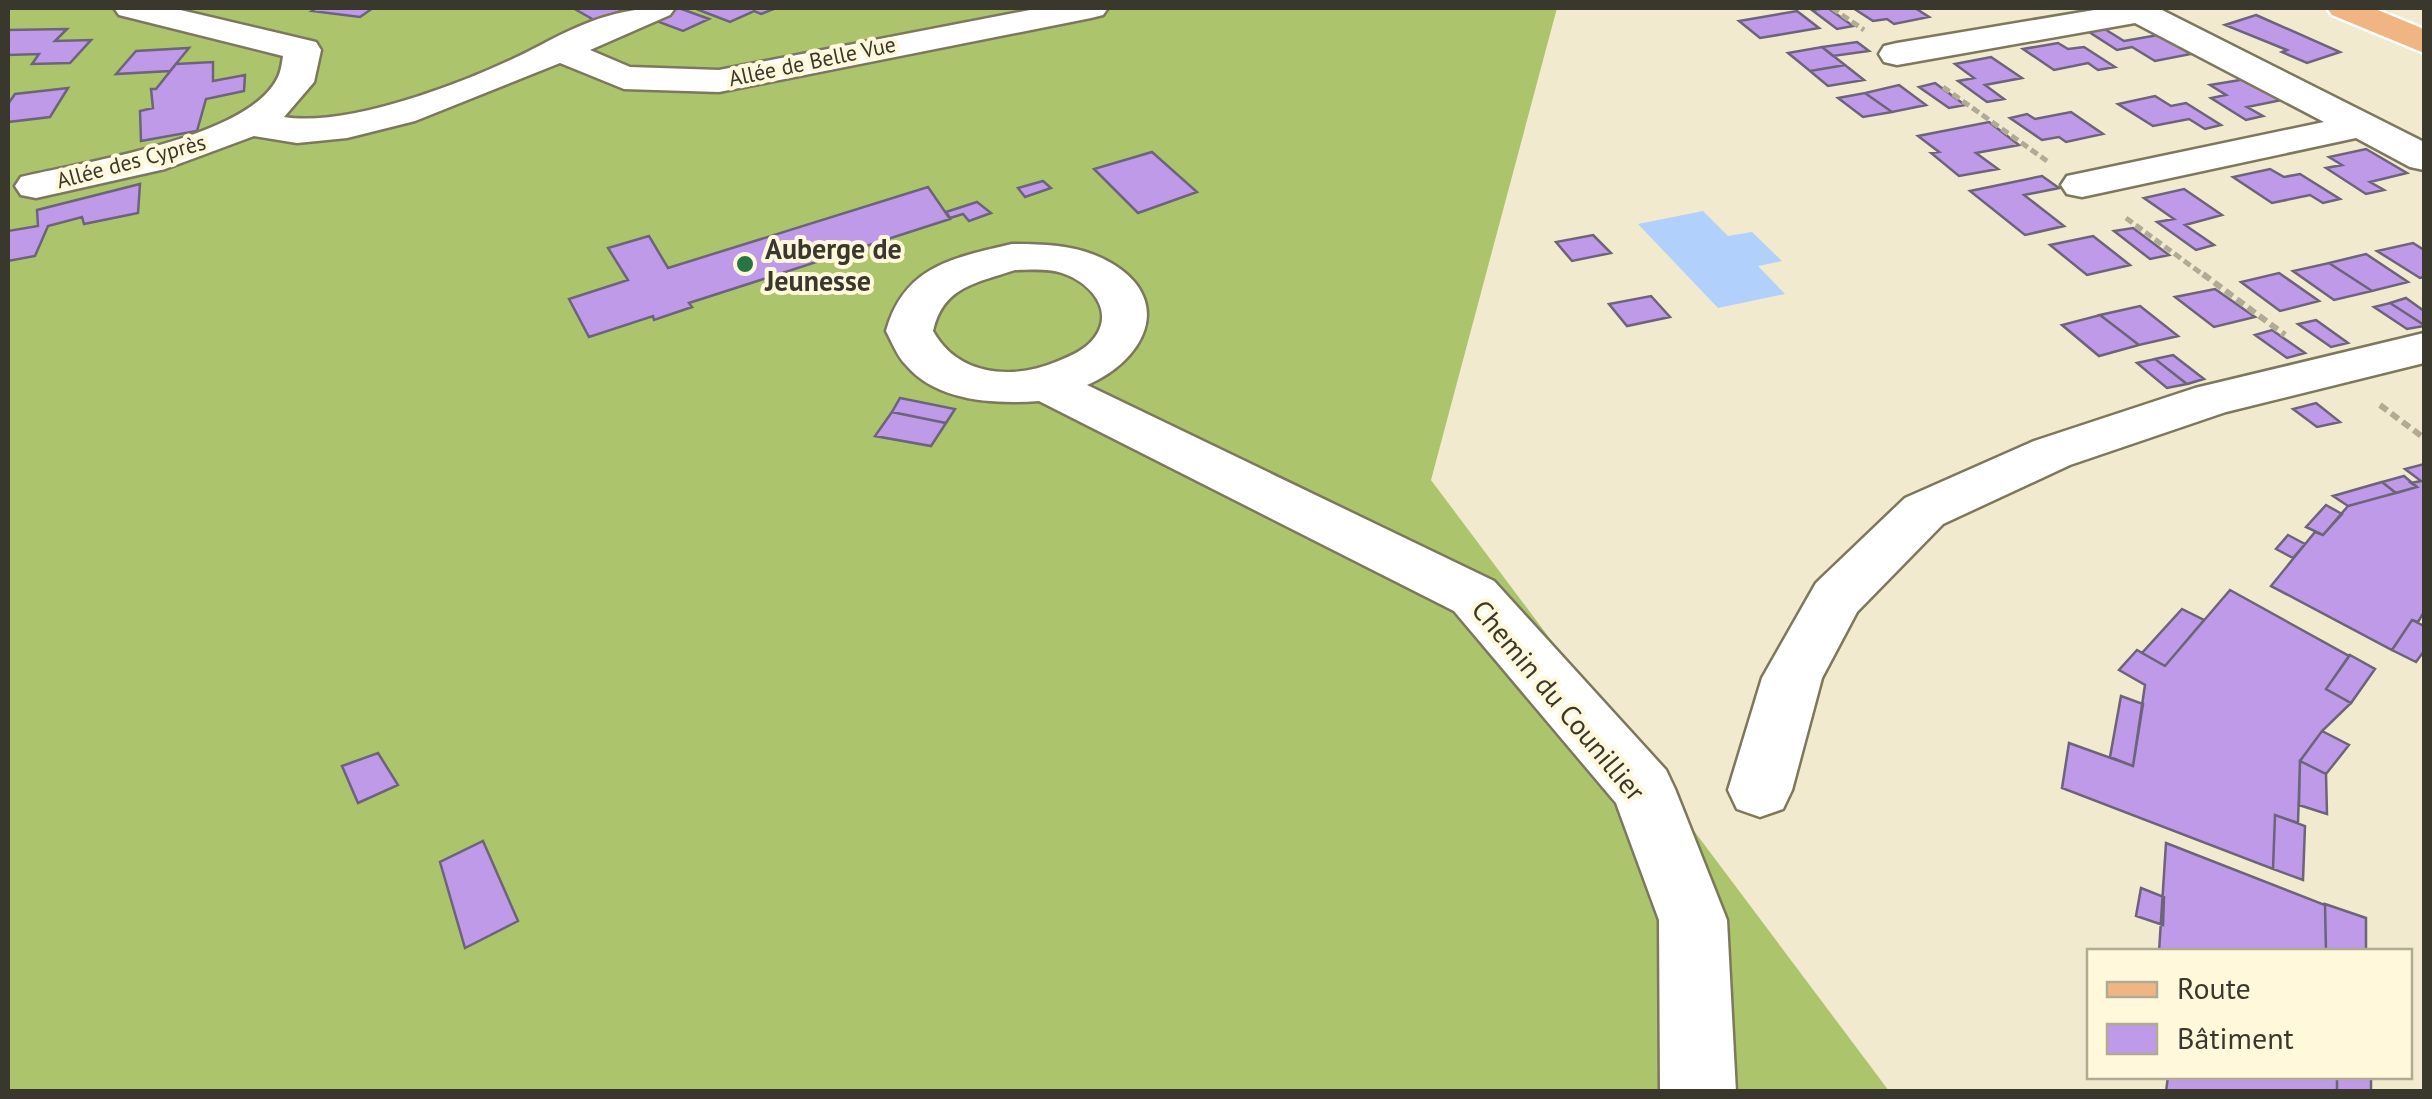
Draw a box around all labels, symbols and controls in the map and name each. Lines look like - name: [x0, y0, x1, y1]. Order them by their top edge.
- street label: Allée de Belle Vue: [726, 30, 898, 92]
- street label: Allée des Cyprès: [53, 128, 209, 194]
- place label: Auberge de Jeunesse: [764, 230, 902, 299]
- marker: Auberge de Jeunesse: [734, 253, 756, 275]
- street label: Chemin du Counillier: [1464, 592, 1654, 809]
- legend: [2087, 949, 2412, 1079]
- text: Route: [2177, 968, 2251, 1007]
- text: Bâtiment: [2177, 1018, 2294, 1057]

